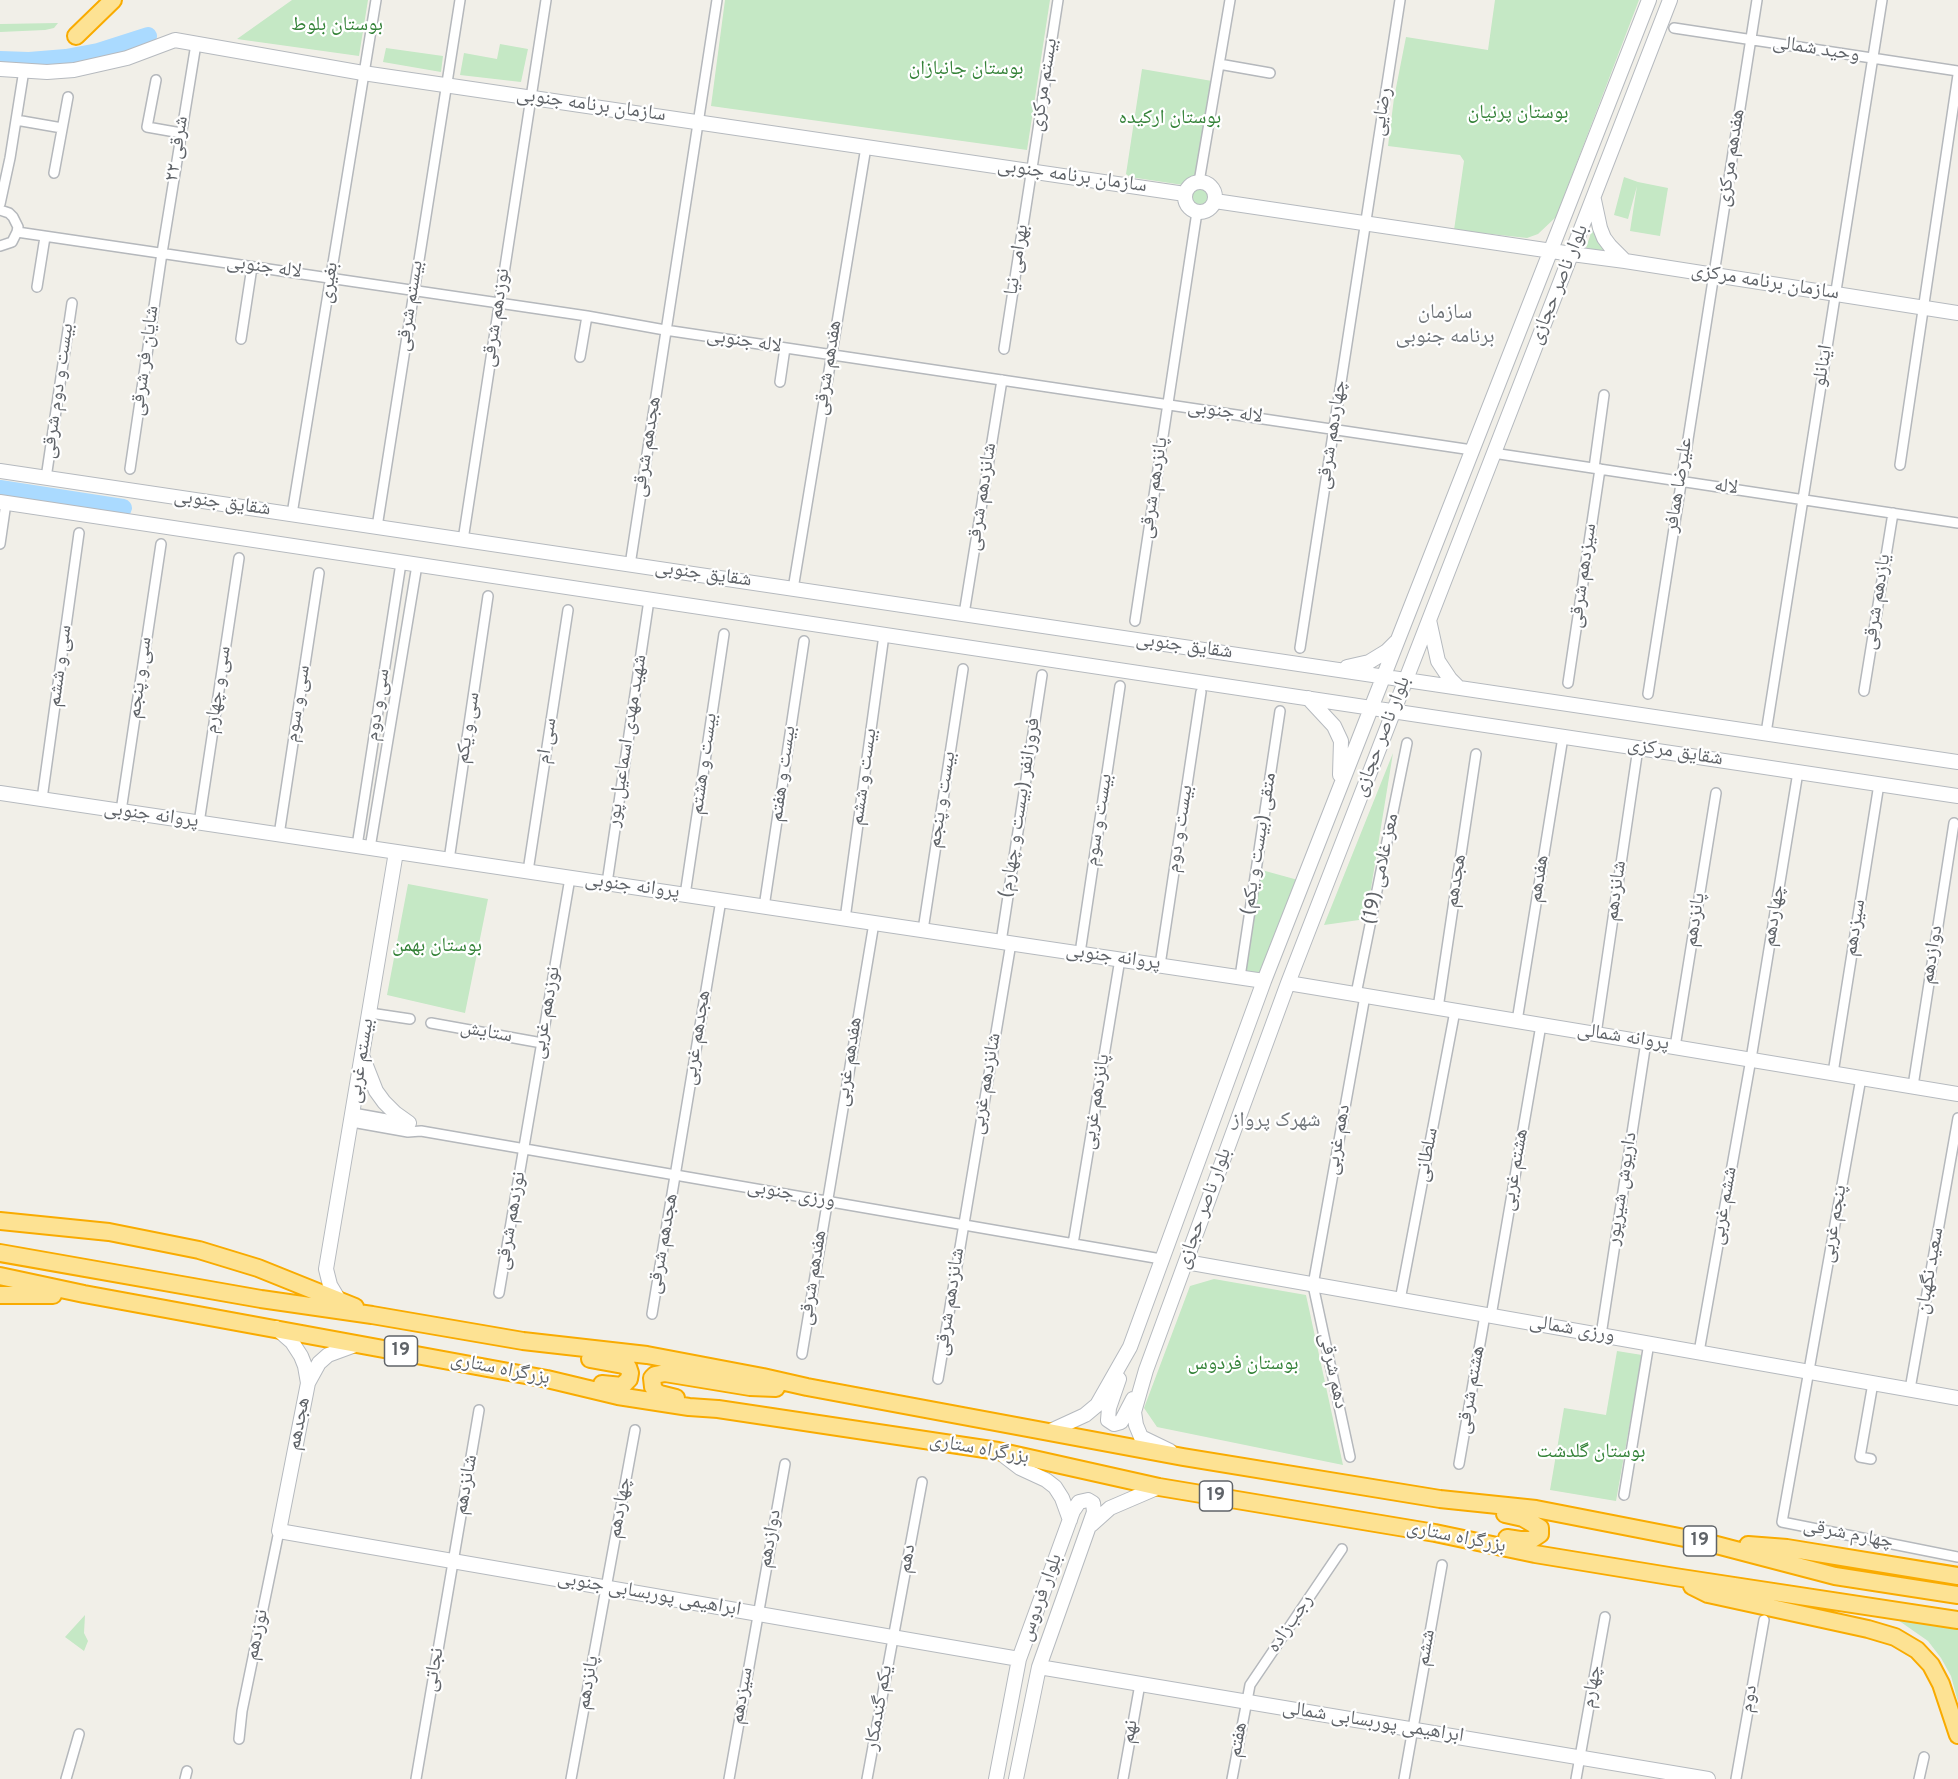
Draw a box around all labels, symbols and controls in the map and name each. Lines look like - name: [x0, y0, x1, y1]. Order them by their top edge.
- park label: بوستان بلوط: [291, 14, 383, 38]
- street label: وحید شمالی: [1771, 31, 1861, 69]
- street label: بیستم مرکزی: [1026, 37, 1064, 133]
- park label: بوستان جانبازان: [908, 58, 1024, 82]
- street label: سازمان برنامه جنوبی: [515, 84, 667, 128]
- street label: رضایی: [1367, 86, 1399, 138]
- park label: بوستان پرنیان: [1467, 102, 1569, 126]
- park label: بوستان ارکیده: [1119, 107, 1221, 131]
- street label: هفدهم مرکزی: [1712, 107, 1752, 209]
- street label: ۲۲ شرقی: [161, 115, 195, 183]
- street label: سازمان برنامه جنوبی: [996, 155, 1148, 199]
- street label: بلوار ناصر حجازی: [1525, 222, 1595, 348]
- street label: بهرامی نیا: [1001, 223, 1035, 297]
- street label: لاله جنوبی: [225, 251, 303, 285]
- street label: بیستم شرقی: [392, 259, 430, 353]
- street label: سازمان برنامه مرکزی: [1689, 259, 1841, 307]
- street label: بغیری: [315, 261, 345, 305]
- street label: نوزدهم شرقی: [477, 267, 517, 369]
- district label: سازمان برنامه جنوبی: [1396, 301, 1494, 351]
- street label: شایان فر شرقی: [126, 304, 166, 418]
- street label: هفدهم شرقی: [810, 319, 848, 417]
- street label: بیست و دوم شرقی: [38, 322, 80, 460]
- street label: لاله جنوبی: [705, 324, 783, 360]
- street label: اینانلو: [1809, 343, 1839, 389]
- street label: چهاردهم شرقی: [1313, 379, 1353, 491]
- street label: هجدهم شرقی: [628, 395, 668, 499]
- street label: لاله جنوبی: [1186, 396, 1264, 430]
- street label: پانزدهم شرقی: [1135, 435, 1175, 541]
- street label: علیرضا همافر: [1661, 436, 1699, 534]
- street label: شانزدهم شرقی: [963, 441, 1003, 553]
- street label: لاله: [1713, 474, 1739, 502]
- street label: شقایق جنوبی: [172, 485, 272, 523]
- street label: سیزدهم شرقی: [1565, 522, 1603, 630]
- street label: یازدهم شرقی: [1859, 552, 1897, 652]
- street label: شقایق جنوبی: [653, 556, 753, 594]
- street label: سی و ششم: [43, 623, 79, 709]
- street label: شقایق جنوبی: [1134, 628, 1234, 666]
- street label: سی و پنجم: [123, 636, 159, 720]
- street label: سی و چهارم: [200, 644, 238, 736]
- street label: شهید مهدی اسماعیل پور: [603, 653, 653, 829]
- street label: سی و سوم: [281, 664, 317, 744]
- street label: سی و دوم: [361, 667, 397, 743]
- street label: بلوار ناصر حجازی: [1349, 673, 1417, 801]
- street label: سی و یکم: [451, 690, 487, 766]
- street label: بیست و هشتم: [686, 712, 724, 816]
- street label: سی ام: [533, 716, 563, 766]
- street label: فروزانفر (بیست و چهارم): [995, 716, 1047, 900]
- street label: بیست و هفتم: [765, 724, 803, 824]
- street label: بیست و ششم: [846, 727, 884, 827]
- street label: شقایق مرکزی: [1626, 734, 1724, 772]
- street label: بیست و پنجم: [924, 750, 962, 850]
- street label: متقی (بیست و یکم): [1237, 771, 1283, 917]
- street label: بیست و سوم: [1081, 772, 1119, 868]
- street label: بیست و دوم: [1162, 783, 1200, 875]
- street label: پروانه جنوبی: [102, 797, 200, 835]
- street label: معز غلامی (19): [1358, 811, 1406, 927]
- street label: هجدهم: [1441, 853, 1473, 909]
- street label: هفدهم: [1524, 853, 1556, 905]
- street label: شانزدهم: [1601, 859, 1633, 923]
- street label: پروانه جنوبی: [583, 868, 681, 906]
- street label: چهاردهم: [1758, 883, 1792, 949]
- street label: پانزدهم: [1680, 891, 1712, 949]
- street label: سیزدهم: [1840, 898, 1872, 958]
- street label: دوازدهم: [1917, 924, 1949, 986]
- park label: بوستان بهمن: [392, 935, 482, 959]
- street label: پروانه جنوبی: [1064, 939, 1162, 977]
- street label: نوزدهم غربی: [527, 965, 567, 1061]
- street label: هجدهم غربی: [679, 989, 717, 1087]
- street label: هفدهم غربی: [831, 1016, 869, 1108]
- street label: بیستم غربی: [343, 1017, 381, 1105]
- street label: ستایش: [458, 1017, 514, 1049]
- street label: پروانه شمالی: [1575, 1019, 1671, 1057]
- street label: شانزدهم غربی: [966, 1031, 1008, 1137]
- street label: پانزدهم غربی: [1078, 1052, 1116, 1152]
- street label: دهم غربی: [1321, 1103, 1357, 1177]
- district label: شهرک پرواز: [1231, 1109, 1321, 1135]
- street label: سلطانی: [1411, 1126, 1445, 1184]
- street label: هشتم غربی: [1497, 1127, 1535, 1213]
- street label: داریوش شیرپور: [1602, 1131, 1644, 1247]
- street label: بلوار ناصر حجازی: [1172, 1145, 1238, 1273]
- street label: ششم غربی: [1706, 1165, 1744, 1247]
- street label: نوزدهم شرقی: [492, 1170, 532, 1272]
- street label: ورزی جنوبی: [745, 1175, 837, 1215]
- street label: پنجم غربی: [1816, 1183, 1854, 1265]
- street label: هجدهم شرقی: [643, 1192, 685, 1296]
- street label: سعید نگهبان: [1912, 1226, 1950, 1316]
- street label: هفدهم شرقی: [795, 1229, 833, 1327]
- street label: شانزدهم شرقی: [931, 1246, 971, 1358]
- street label: ورزی شمالی: [1527, 1311, 1617, 1349]
- street label: دهم شرقی: [1312, 1331, 1352, 1411]
- road number: 19: [384, 1336, 418, 1366]
- street label: هشتم شرقی: [1452, 1344, 1492, 1436]
- street label: بزرگراه ستاری: [448, 1349, 552, 1391]
- park label: بوستان فردوس: [1187, 1353, 1299, 1377]
- street label: هجدهم: [283, 1395, 317, 1453]
- street label: بزرگراه ستاری: [927, 1429, 1031, 1471]
- park label: بوستان گلدشت: [1537, 1441, 1645, 1465]
- street label: شانزدهم: [450, 1453, 484, 1517]
- street label: چهاردهم: [604, 1475, 638, 1541]
- road number: 19: [1200, 1481, 1232, 1511]
- street label: دوازدهم: [754, 1508, 788, 1570]
- street label: چهارم شرقی: [1801, 1515, 1895, 1555]
- street label: بزرگراه ستاری: [1404, 1517, 1508, 1559]
- road number: 19: [1684, 1526, 1716, 1556]
- street label: دهم: [894, 1543, 922, 1575]
- street label: بلوار فردوس: [1015, 1551, 1069, 1645]
- street label: ابراهیمی پوربسابی جنوبی: [555, 1567, 743, 1623]
- street label: رجب‌زاده: [1263, 1590, 1319, 1658]
- street label: نوزدهم: [241, 1607, 275, 1663]
- street label: ششم: [1412, 1628, 1442, 1668]
- street label: نجاتی: [419, 1646, 451, 1694]
- street label: پانزدهم: [572, 1654, 606, 1712]
- street label: یکم گندمکار: [861, 1664, 899, 1752]
- street label: چهارم: [1577, 1664, 1609, 1710]
- street label: سیزدهم: [726, 1666, 760, 1726]
- street label: دوم: [1736, 1683, 1764, 1715]
- street label: ابراهیمی پوربسابی شمالی: [1281, 1697, 1465, 1749]
- street label: نهم: [1117, 1718, 1145, 1746]
- street label: هفتم: [1224, 1720, 1254, 1760]

